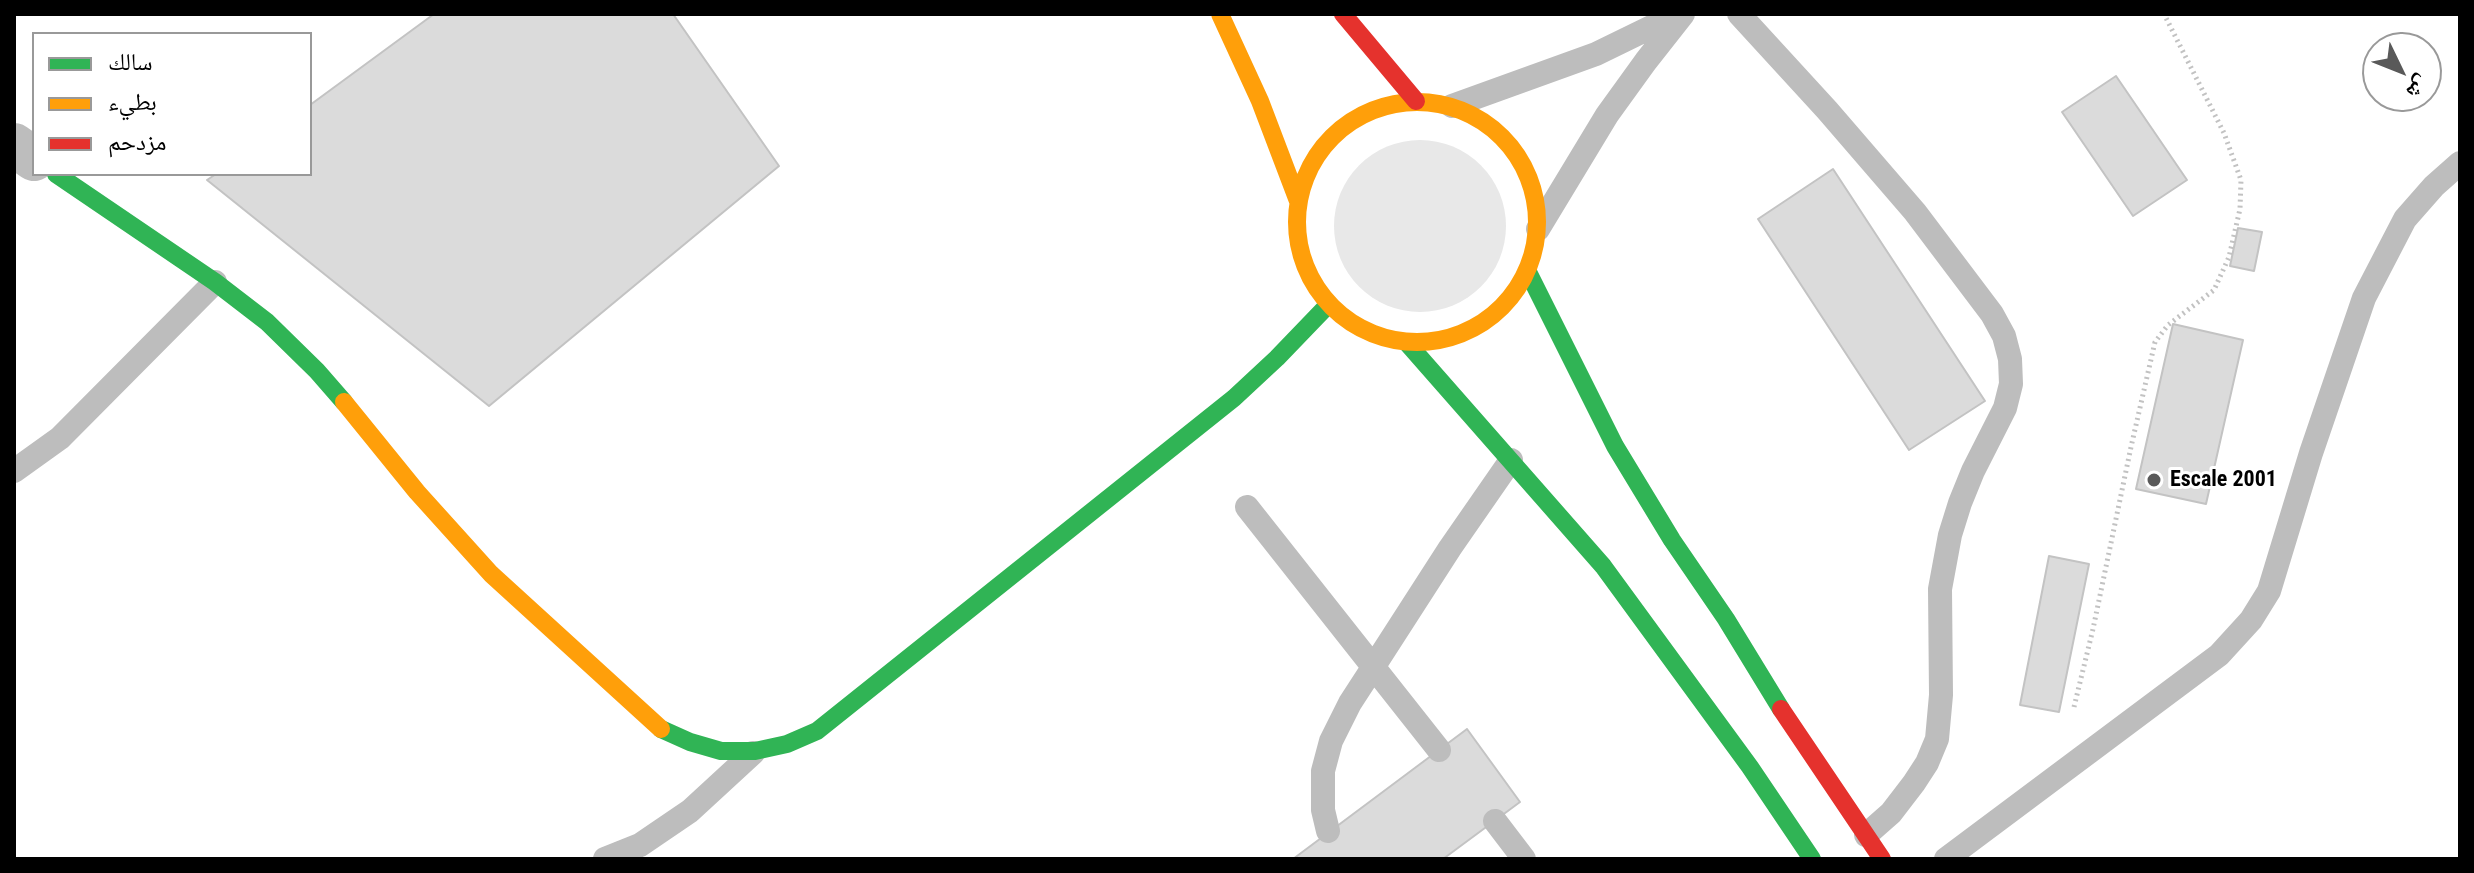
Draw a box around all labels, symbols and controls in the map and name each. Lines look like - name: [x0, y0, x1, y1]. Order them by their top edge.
- legend: [32, 32, 312, 176]
- north arrow: [2362, 32, 2442, 112]
- text: سالك: [108, 48, 153, 76]
- text: ش: [2401, 70, 2436, 104]
- text: بطيء: [108, 88, 157, 116]
- text: مزدحم: [108, 128, 167, 156]
- place label: Escale 2001: [2170, 467, 2277, 493]
- marker: Escale 2001: [2145, 471, 2163, 489]

